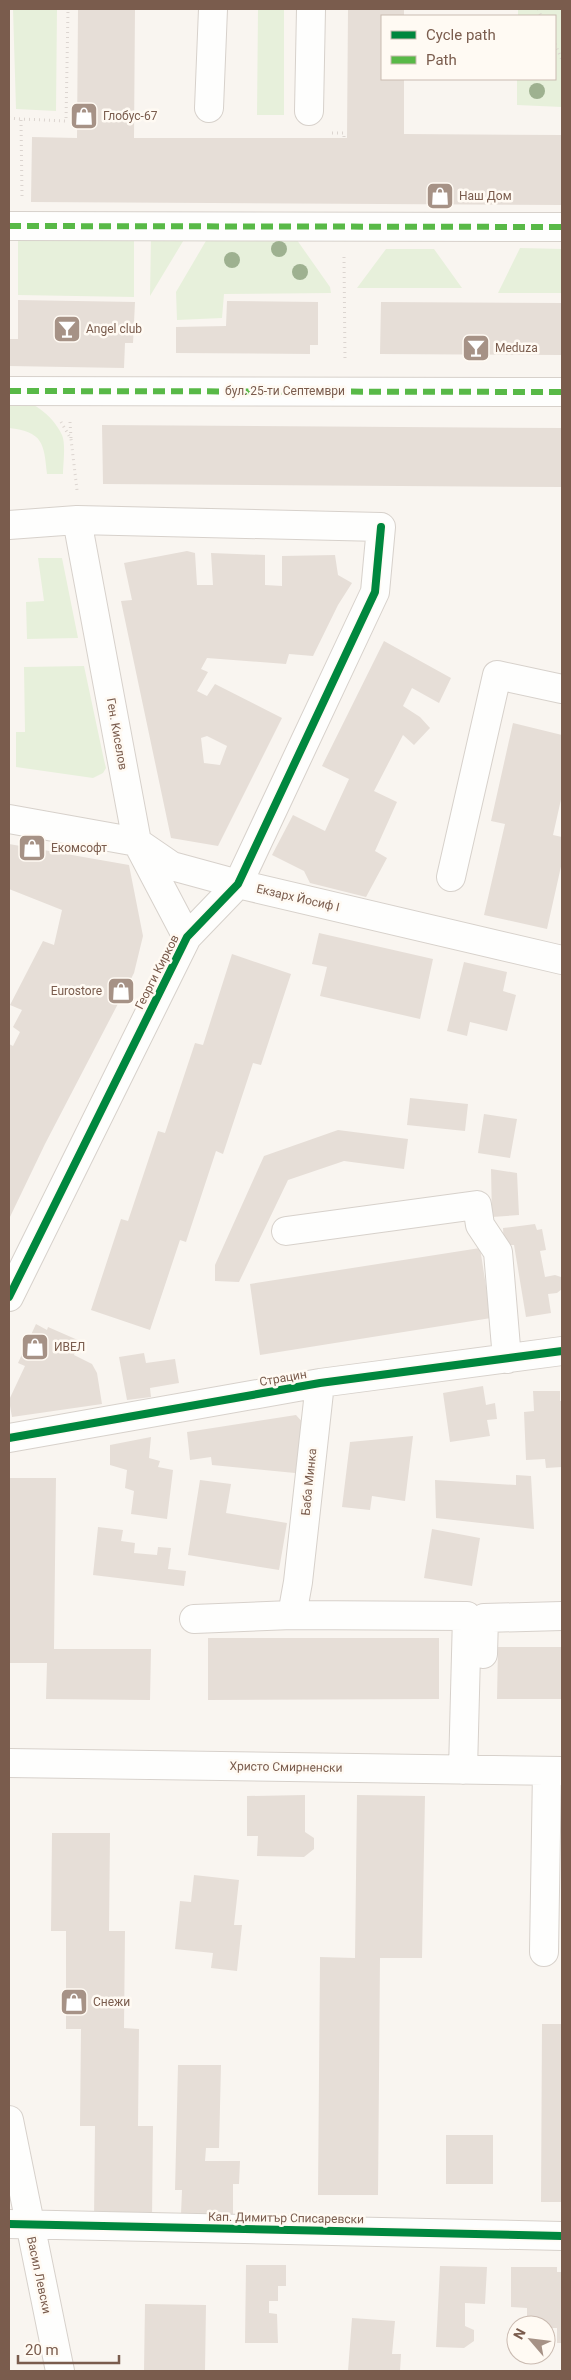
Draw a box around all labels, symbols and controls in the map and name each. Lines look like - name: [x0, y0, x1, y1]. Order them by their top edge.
- legend: [381, 15, 556, 80]
- text: Cycle path: [426, 26, 496, 44]
- text: Path: [426, 51, 457, 69]
- shop icon: Глобус-67: [69, 101, 99, 131]
- place label: Глобус-67: [103, 109, 158, 123]
- shop icon: Наш Дом: [425, 181, 455, 211]
- place label: Наш Дом: [459, 189, 512, 203]
- bar icon: Angel club: [52, 314, 82, 344]
- place label: Angel club: [86, 322, 142, 336]
- bar icon: Meduza: [461, 333, 491, 363]
- place label: Meduza: [495, 341, 538, 355]
- street label: бул. 25-ти Септември: [225, 384, 345, 398]
- street label: Ген. Киселов: [104, 697, 130, 771]
- shop icon: Екомсофт: [17, 833, 47, 863]
- place label: Екомсофт: [51, 841, 107, 855]
- street label: Екзарх Йосиф I: [255, 881, 341, 914]
- street label: Георги Кирков: [132, 932, 182, 1012]
- shop icon: Eurostore: [106, 976, 136, 1006]
- place label: Eurostore: [51, 984, 102, 998]
- shop icon: ИВЕЛ: [20, 1332, 50, 1362]
- place label: ИВЕЛ: [54, 1340, 85, 1354]
- street label: Страцин: [258, 1367, 308, 1389]
- street label: Баба Минка: [299, 1448, 319, 1516]
- street label: Христо Смирненски: [229, 1759, 343, 1775]
- shop icon: Снежи: [59, 1987, 89, 2017]
- place label: Снежи: [93, 1995, 130, 2009]
- street label: Кап. Димитър Списаревски: [208, 2210, 364, 2226]
- street label: Васил Левски: [24, 2235, 54, 2315]
- north arrow: [506, 2315, 556, 2365]
- text: N: [510, 2326, 529, 2342]
- scale bar: [18, 2332, 119, 2364]
- text: 20 m: [25, 2341, 59, 2359]

